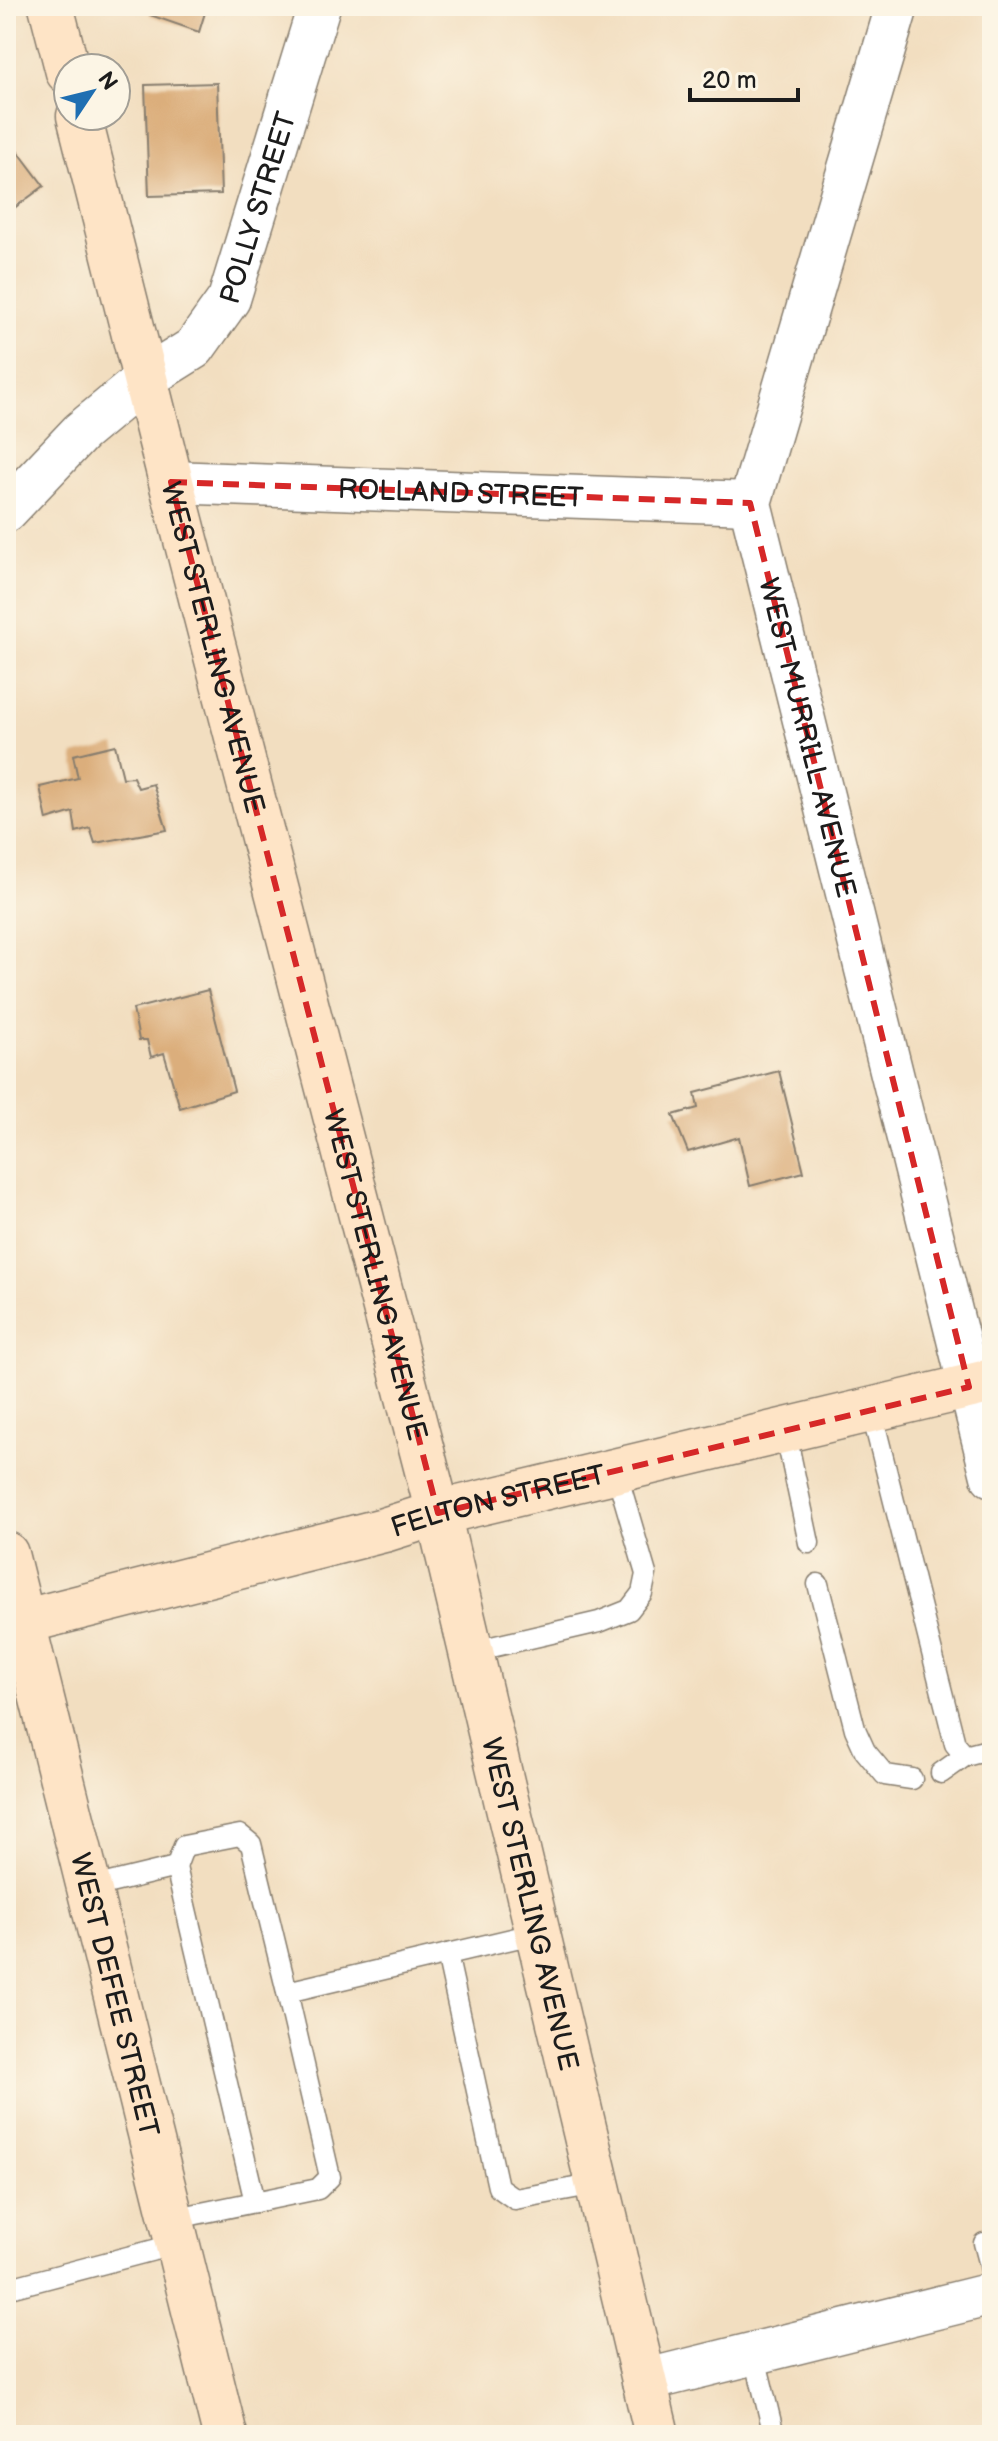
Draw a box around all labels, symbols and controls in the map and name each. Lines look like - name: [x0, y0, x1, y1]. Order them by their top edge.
- north arrow: [52, 52, 132, 132]
- scale bar: [690, 52, 798, 102]
- text: 20 m: [702, 66, 757, 95]
- text: N: [91, 67, 123, 96]
- street label: POLLY STREET: [214, 108, 304, 308]
- street label: ROLLAND STREET: [337, 473, 584, 515]
- street label: WEST STERLING AVENUE: [154, 478, 271, 817]
- street label: WEST MURRILL AVENUE: [751, 575, 863, 901]
- street label: WEST STERLING AVENUE: [316, 1106, 433, 1444]
- street label: FELTON STREET: [387, 1459, 609, 1545]
- street label: WEST STERLING AVENUE: [474, 1734, 585, 2074]
- street label: WEST DEFEE STREET: [63, 1850, 165, 2140]

